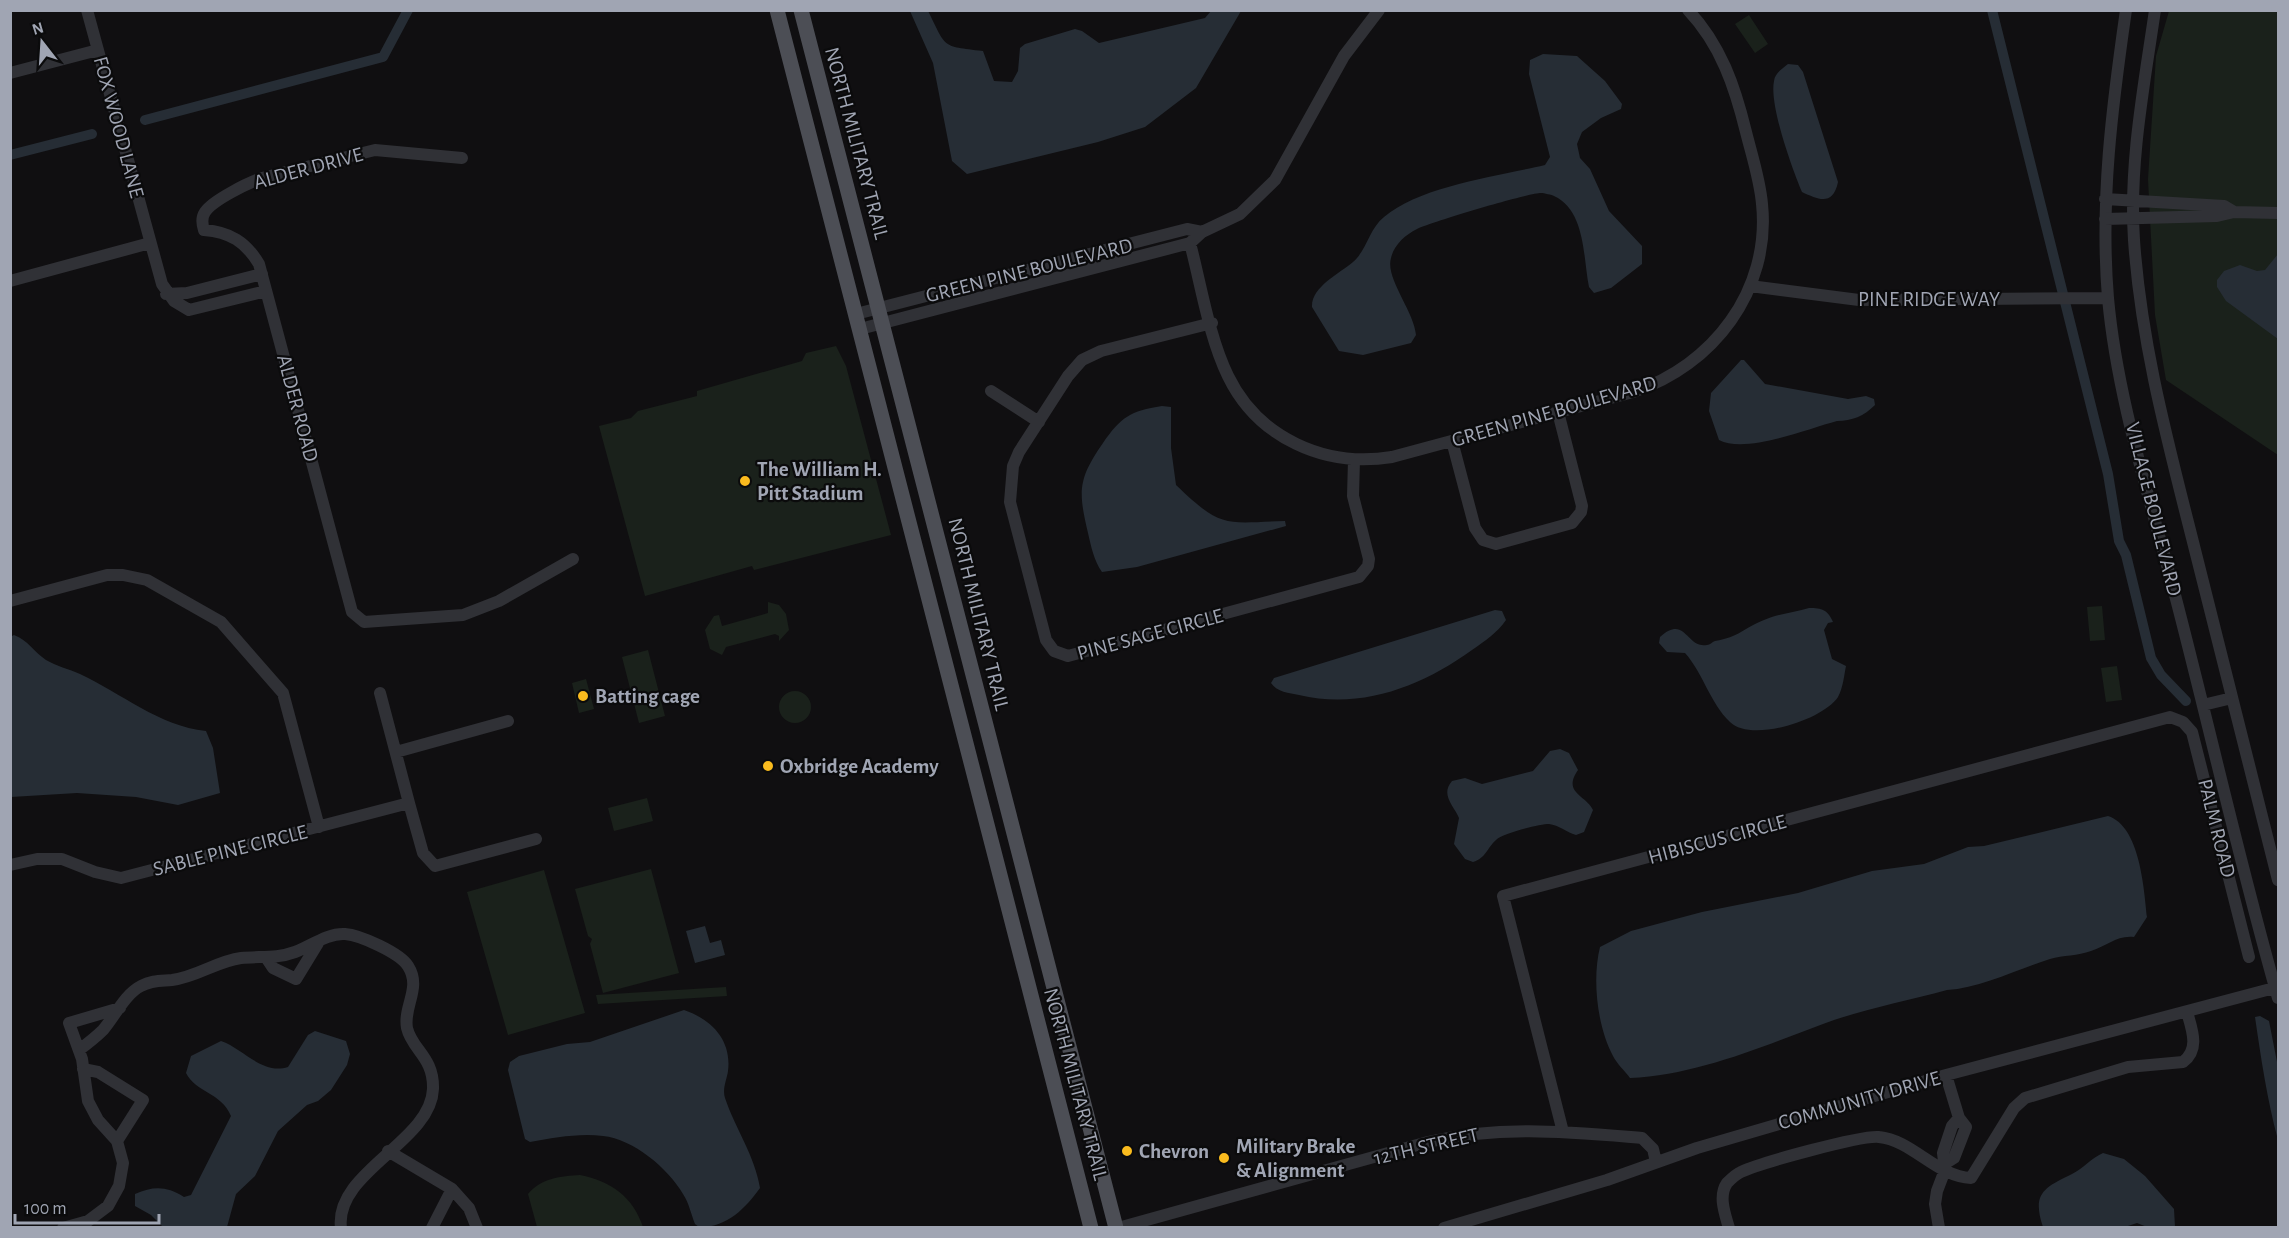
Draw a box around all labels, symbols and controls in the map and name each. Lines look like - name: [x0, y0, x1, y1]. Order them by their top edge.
- north arrow: [12, 12, 72, 72]
- text: N: [30, 19, 46, 38]
- street label: NORTH MILITARY TRAIL: [821, 45, 892, 242]
- street label: FOX WOOD LANE: [90, 54, 147, 200]
- street label: ALDER DRIVE: [251, 144, 365, 193]
- street label: GREEN PINE BOULEVARD: [924, 235, 1135, 306]
- street label: PINE RIDGE WAY: [1858, 289, 2000, 310]
- street label: ALDER ROAD: [273, 352, 322, 464]
- street label: GREEN PINE BOULEVARD: [1449, 372, 1659, 451]
- street label: VILLAGE BOULEVARD: [2122, 420, 2185, 598]
- place label: The William H. Pitt Stadium: [757, 459, 882, 504]
- marker: The William H. Pitt Stadium: [738, 474, 752, 488]
- street label: NORTH MILITARY TRAIL: [944, 516, 1013, 713]
- street label: PINE SAGE CIRCLE: [1075, 605, 1225, 664]
- place label: Batting cage: [595, 686, 700, 707]
- marker: Batting cage: [576, 689, 590, 703]
- place label: Oxbridge Academy: [780, 756, 939, 777]
- marker: Oxbridge Academy: [761, 759, 775, 773]
- street label: PALM ROAD: [2194, 777, 2239, 880]
- street label: HIBISCUS CIRCLE: [1646, 811, 1788, 868]
- street label: SABLE PINE CIRCLE: [151, 821, 309, 880]
- street label: NORTH MILITARY TRAIL: [1040, 986, 1111, 1183]
- street label: COMMUNITY DRIVE: [1776, 1067, 1943, 1134]
- street label: 12TH STREET: [1372, 1124, 1481, 1169]
- place label: Military Brake & Alignment: [1236, 1136, 1356, 1181]
- place label: Chevron: [1139, 1141, 1209, 1162]
- marker: Chevron: [1120, 1144, 1134, 1158]
- marker: Military Brake & Alignment: [1217, 1151, 1231, 1165]
- scale bar: [15, 1187, 159, 1225]
- text: 100 m: [24, 1200, 67, 1218]

